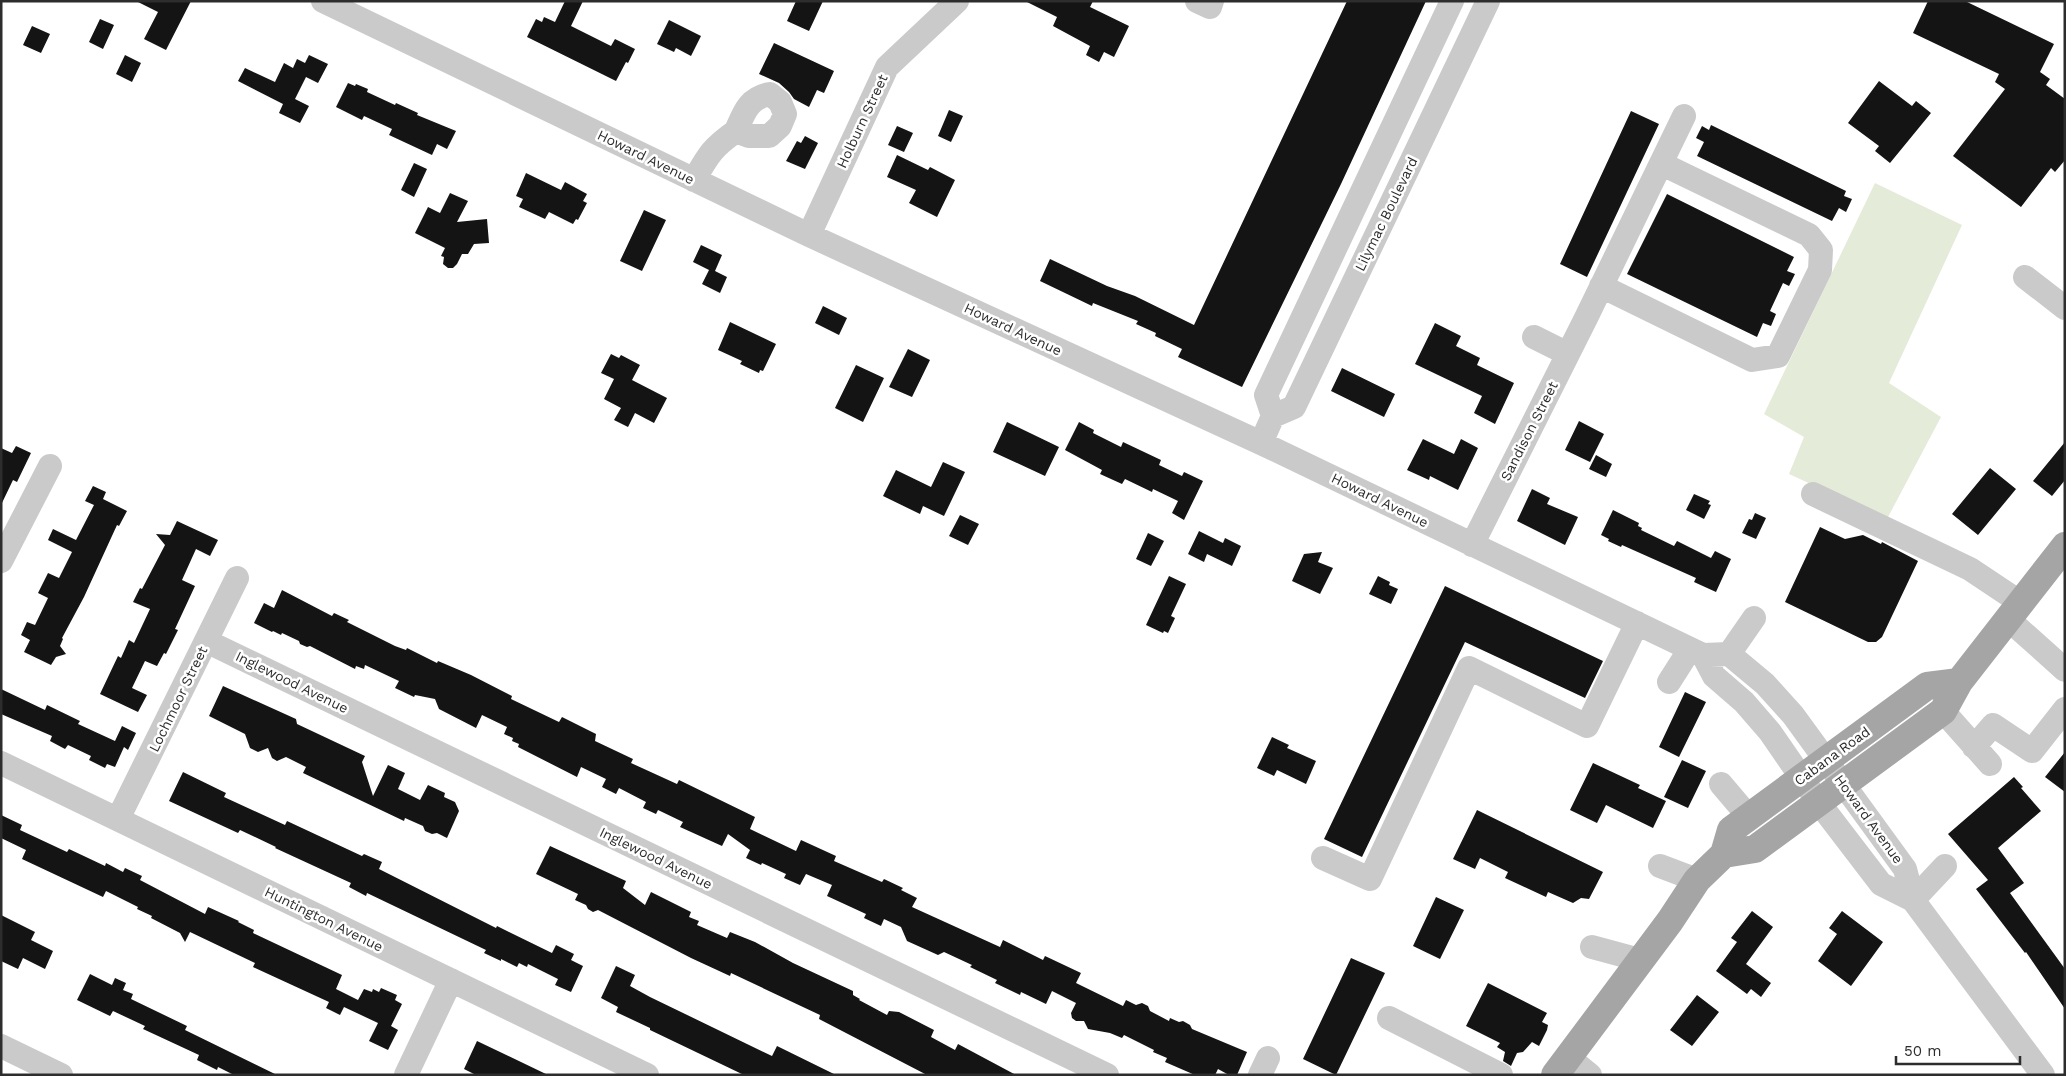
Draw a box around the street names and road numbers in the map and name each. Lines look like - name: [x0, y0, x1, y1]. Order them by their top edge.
- street label: Holburn Street: [833, 71, 891, 170]
- street label: Howard Avenue: [595, 127, 697, 187]
- street label: Lilymac Boulevard: [1351, 154, 1421, 274]
- street label: Howard Avenue: [962, 299, 1064, 359]
- street label: Sandison Street: [1497, 379, 1561, 483]
- street label: Howard Avenue: [1329, 470, 1431, 530]
- street label: Lochmoor Street: [145, 643, 211, 754]
- street label: Inglewood Avenue: [233, 648, 351, 716]
- street label: Cabana Road: [1791, 723, 1873, 789]
- street label: Howard Avenue: [1831, 771, 1907, 867]
- street label: Inglewood Avenue: [597, 824, 715, 892]
- street label: Huntington Avenue: [262, 883, 386, 955]

